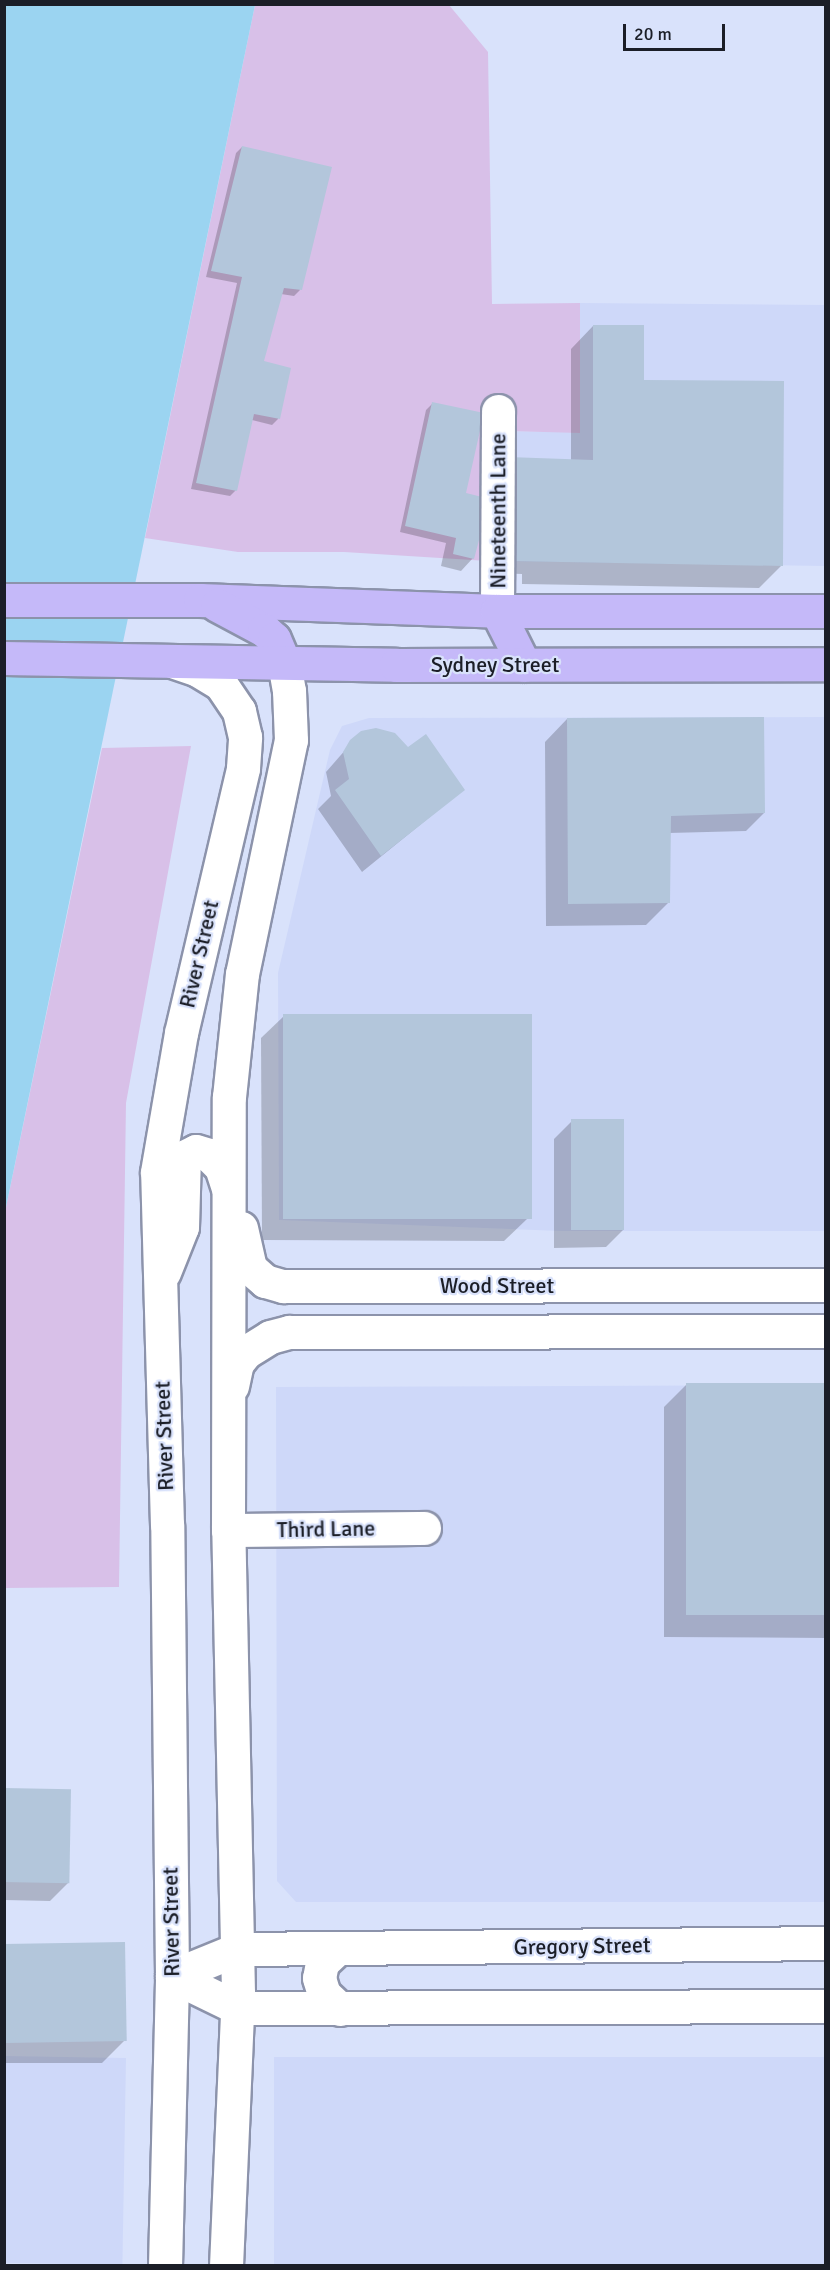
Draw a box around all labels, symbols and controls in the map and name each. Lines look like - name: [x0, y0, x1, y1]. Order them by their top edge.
- scale bar: [626, 12, 728, 50]
- text: 20 m: [634, 23, 672, 45]
- street label: Nineteenth Lane: [485, 433, 511, 589]
- street label: Sydney Street: [431, 652, 559, 678]
- street label: River Street: [174, 897, 224, 1011]
- street label: Wood Street: [440, 1273, 554, 1299]
- street label: River Street: [149, 1381, 179, 1491]
- street label: Third Lane: [276, 1515, 376, 1543]
- street label: River Street: [157, 1867, 185, 1977]
- street label: Gregory Street: [513, 1932, 651, 1960]

